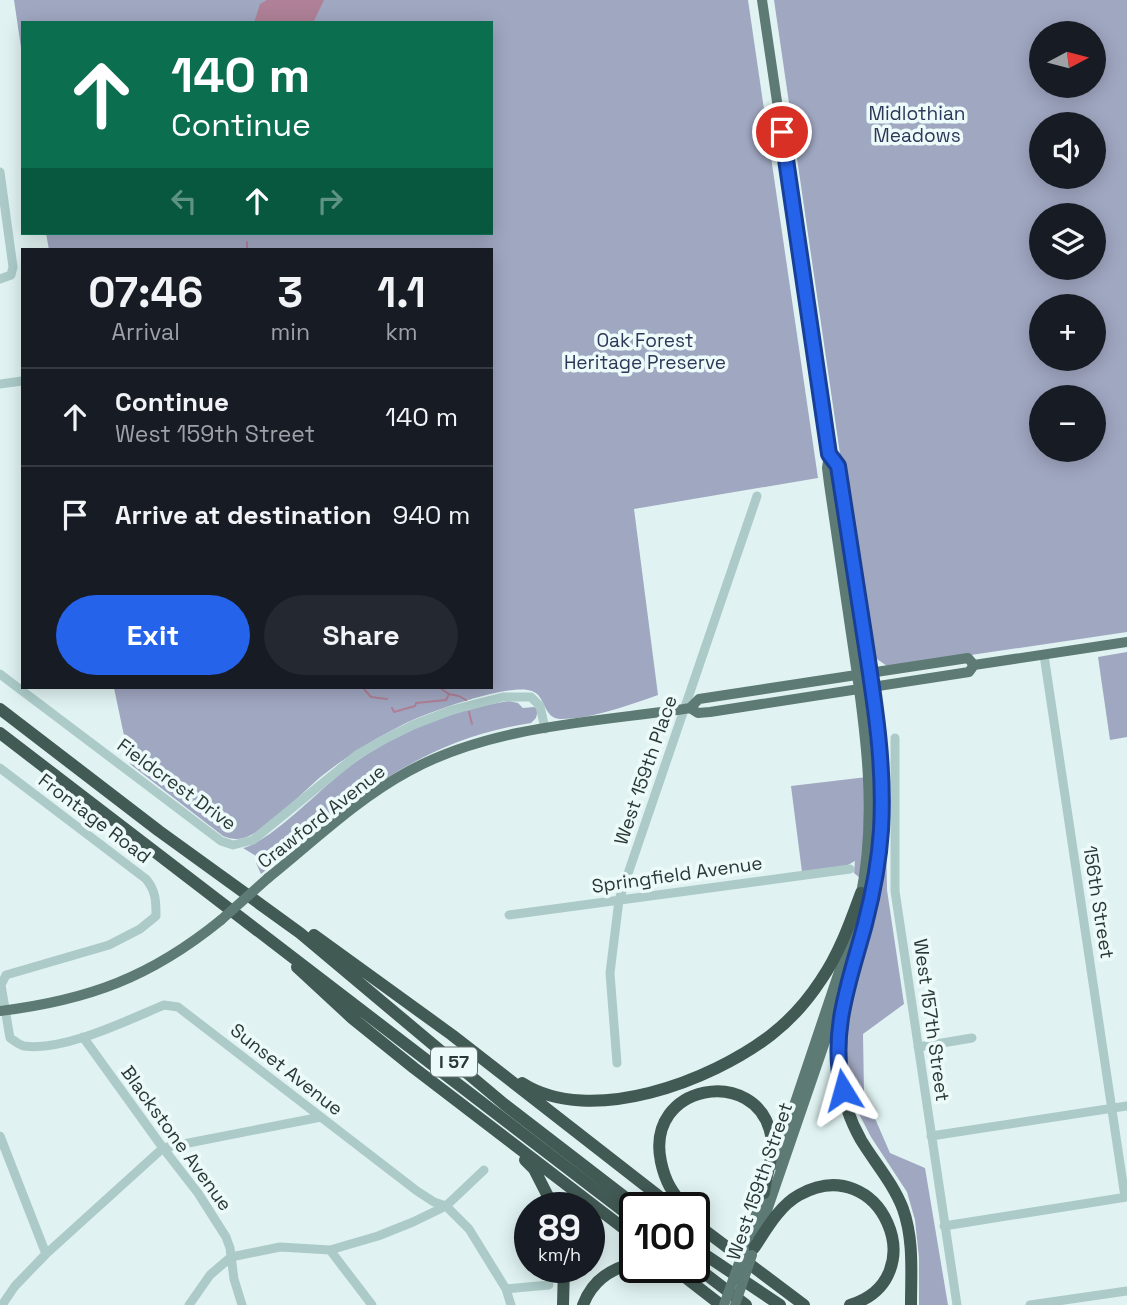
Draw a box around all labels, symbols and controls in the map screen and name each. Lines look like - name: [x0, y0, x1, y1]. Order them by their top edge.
- north arrow: [1029, 21, 1106, 98]
- map controls: [1029, 21, 1106, 462]
- text: 140 m: [171, 44, 310, 106]
- icon: ahead: [56, 49, 147, 140]
- park label: Midlothian Meadows: [869, 101, 965, 148]
- pin: [752, 102, 812, 162]
- text: Continue: [171, 105, 311, 145]
- button: sound: [1029, 112, 1106, 189]
- icon: arrive: [763, 113, 801, 151]
- icon: left: [165, 182, 203, 220]
- icon: ahead: [238, 182, 276, 220]
- icon: right: [311, 182, 349, 220]
- button: layers: [1029, 203, 1106, 280]
- text: 07:46: [88, 266, 203, 319]
- text: 3: [277, 266, 303, 319]
- text: 1.1: [377, 266, 426, 319]
- button: +: [1029, 294, 1106, 371]
- text: Arrival: [112, 317, 180, 347]
- text: min: [271, 317, 310, 347]
- text: km: [385, 317, 418, 347]
- park label: Oak Forest Heritage Preserve: [564, 328, 726, 375]
- text: Continue: [115, 385, 229, 419]
- button: −: [1029, 385, 1106, 462]
- icon: ahead: [56, 398, 94, 436]
- text: 140 m: [385, 400, 458, 434]
- text: West 159th Street: [115, 419, 315, 449]
- icon: arrive: [56, 496, 94, 534]
- text: Arrive at destination: [115, 498, 372, 532]
- text: 940 m: [393, 498, 470, 532]
- button: Exit: [56, 595, 250, 675]
- button: Share: [264, 595, 458, 675]
- street label: West 159th Place: [608, 692, 683, 848]
- street label: Fieldcrest Drive: [112, 733, 241, 836]
- street label: Crawford Avenue: [252, 759, 390, 874]
- street label: Frontage Road: [33, 768, 156, 869]
- street label: 156th Street: [1077, 844, 1120, 960]
- street label: Springfield Avenue: [590, 850, 764, 899]
- street label: West 157th Street: [908, 937, 955, 1103]
- street label: Sunset Avenue: [225, 1018, 348, 1121]
- road number: I 57: [431, 1048, 477, 1077]
- position arrow: [806, 1053, 880, 1127]
- street label: Blackstone Avenue: [115, 1061, 238, 1216]
- street label: West 159th Street: [721, 1099, 798, 1263]
- speed limit sign: 100: [619, 1192, 710, 1283]
- text: 89: [538, 1206, 581, 1250]
- text: km/h: [538, 1243, 581, 1266]

